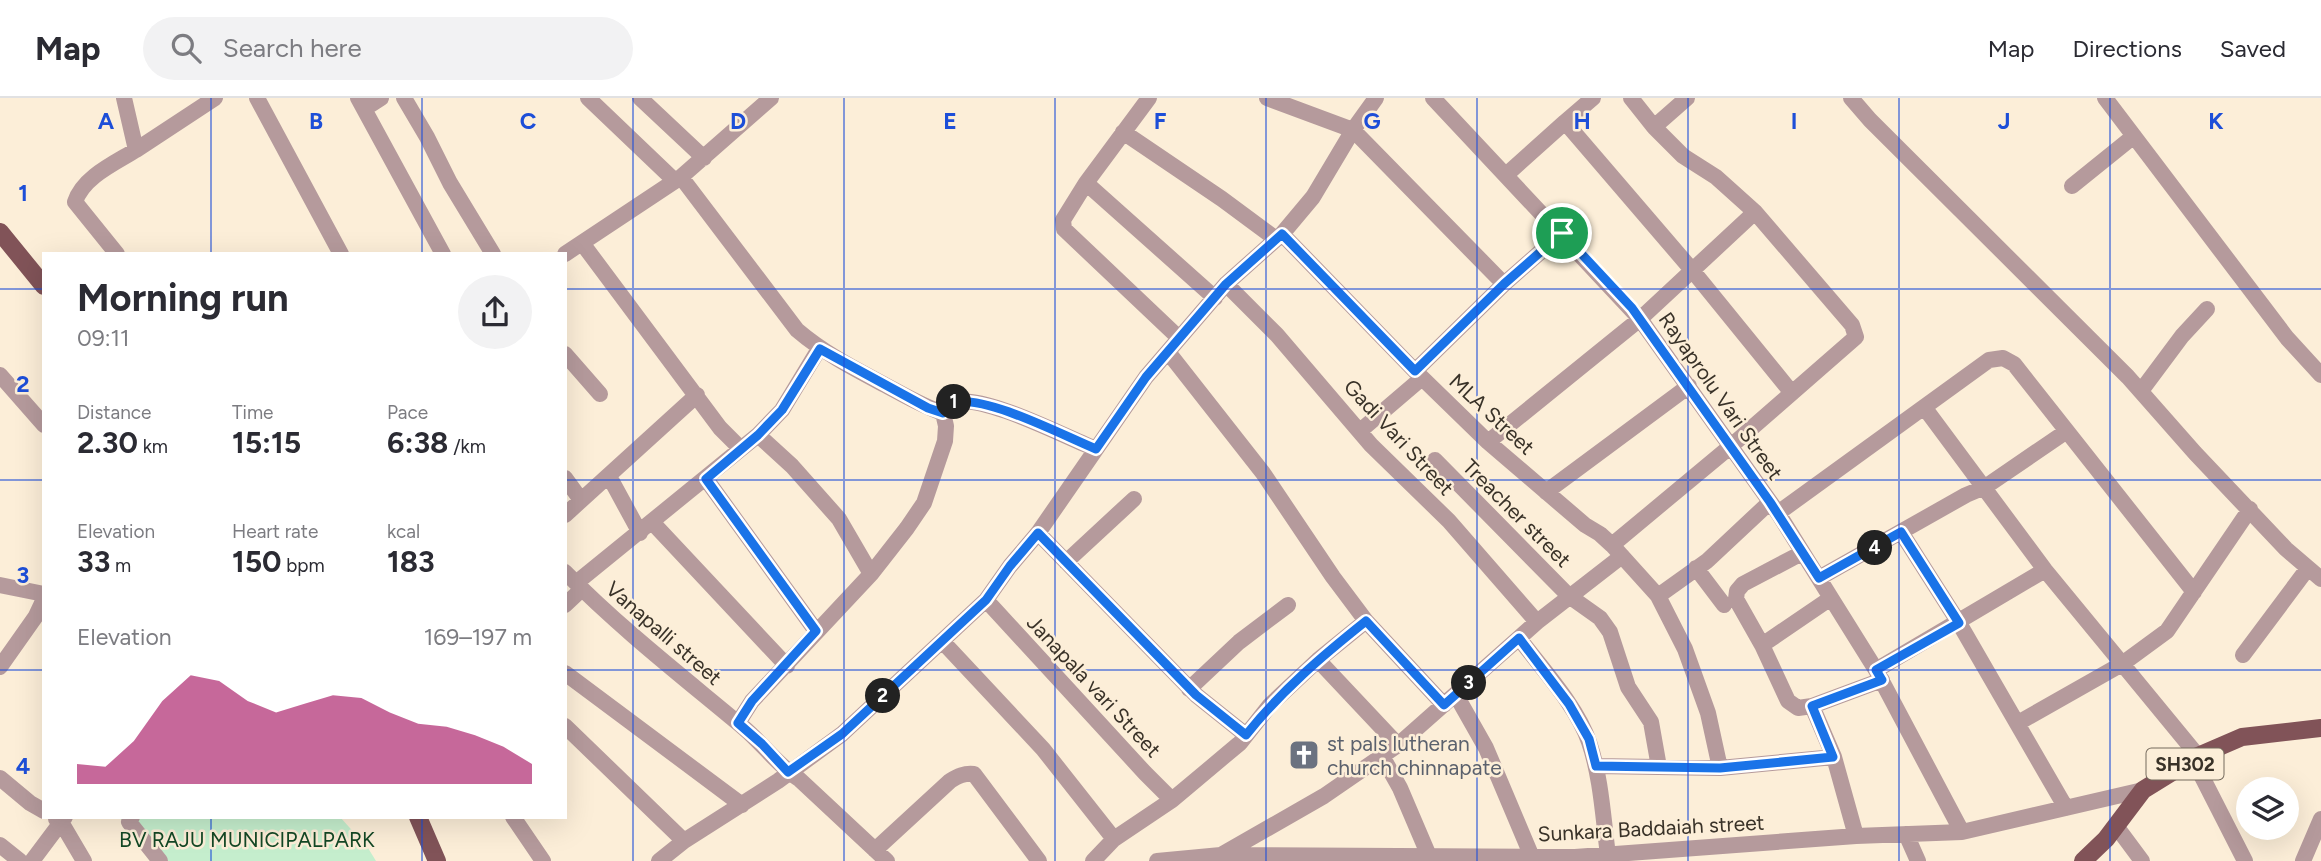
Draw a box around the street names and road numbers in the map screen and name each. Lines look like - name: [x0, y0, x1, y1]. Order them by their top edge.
- street label: Rayaprolu Vari Street: [1654, 307, 1788, 485]
- street label: MLA Street: [1444, 368, 1540, 460]
- street label: Gadi Vari Street: [1339, 374, 1459, 500]
- street label: Treacher street: [1458, 454, 1576, 572]
- street label: Vanapalli street: [601, 576, 727, 690]
- street label: Janapala vari Street: [1022, 610, 1166, 762]
- road number: SH302: [2146, 748, 2224, 779]
- street label: Sunkara Baddaiah street: [1537, 810, 1765, 846]

